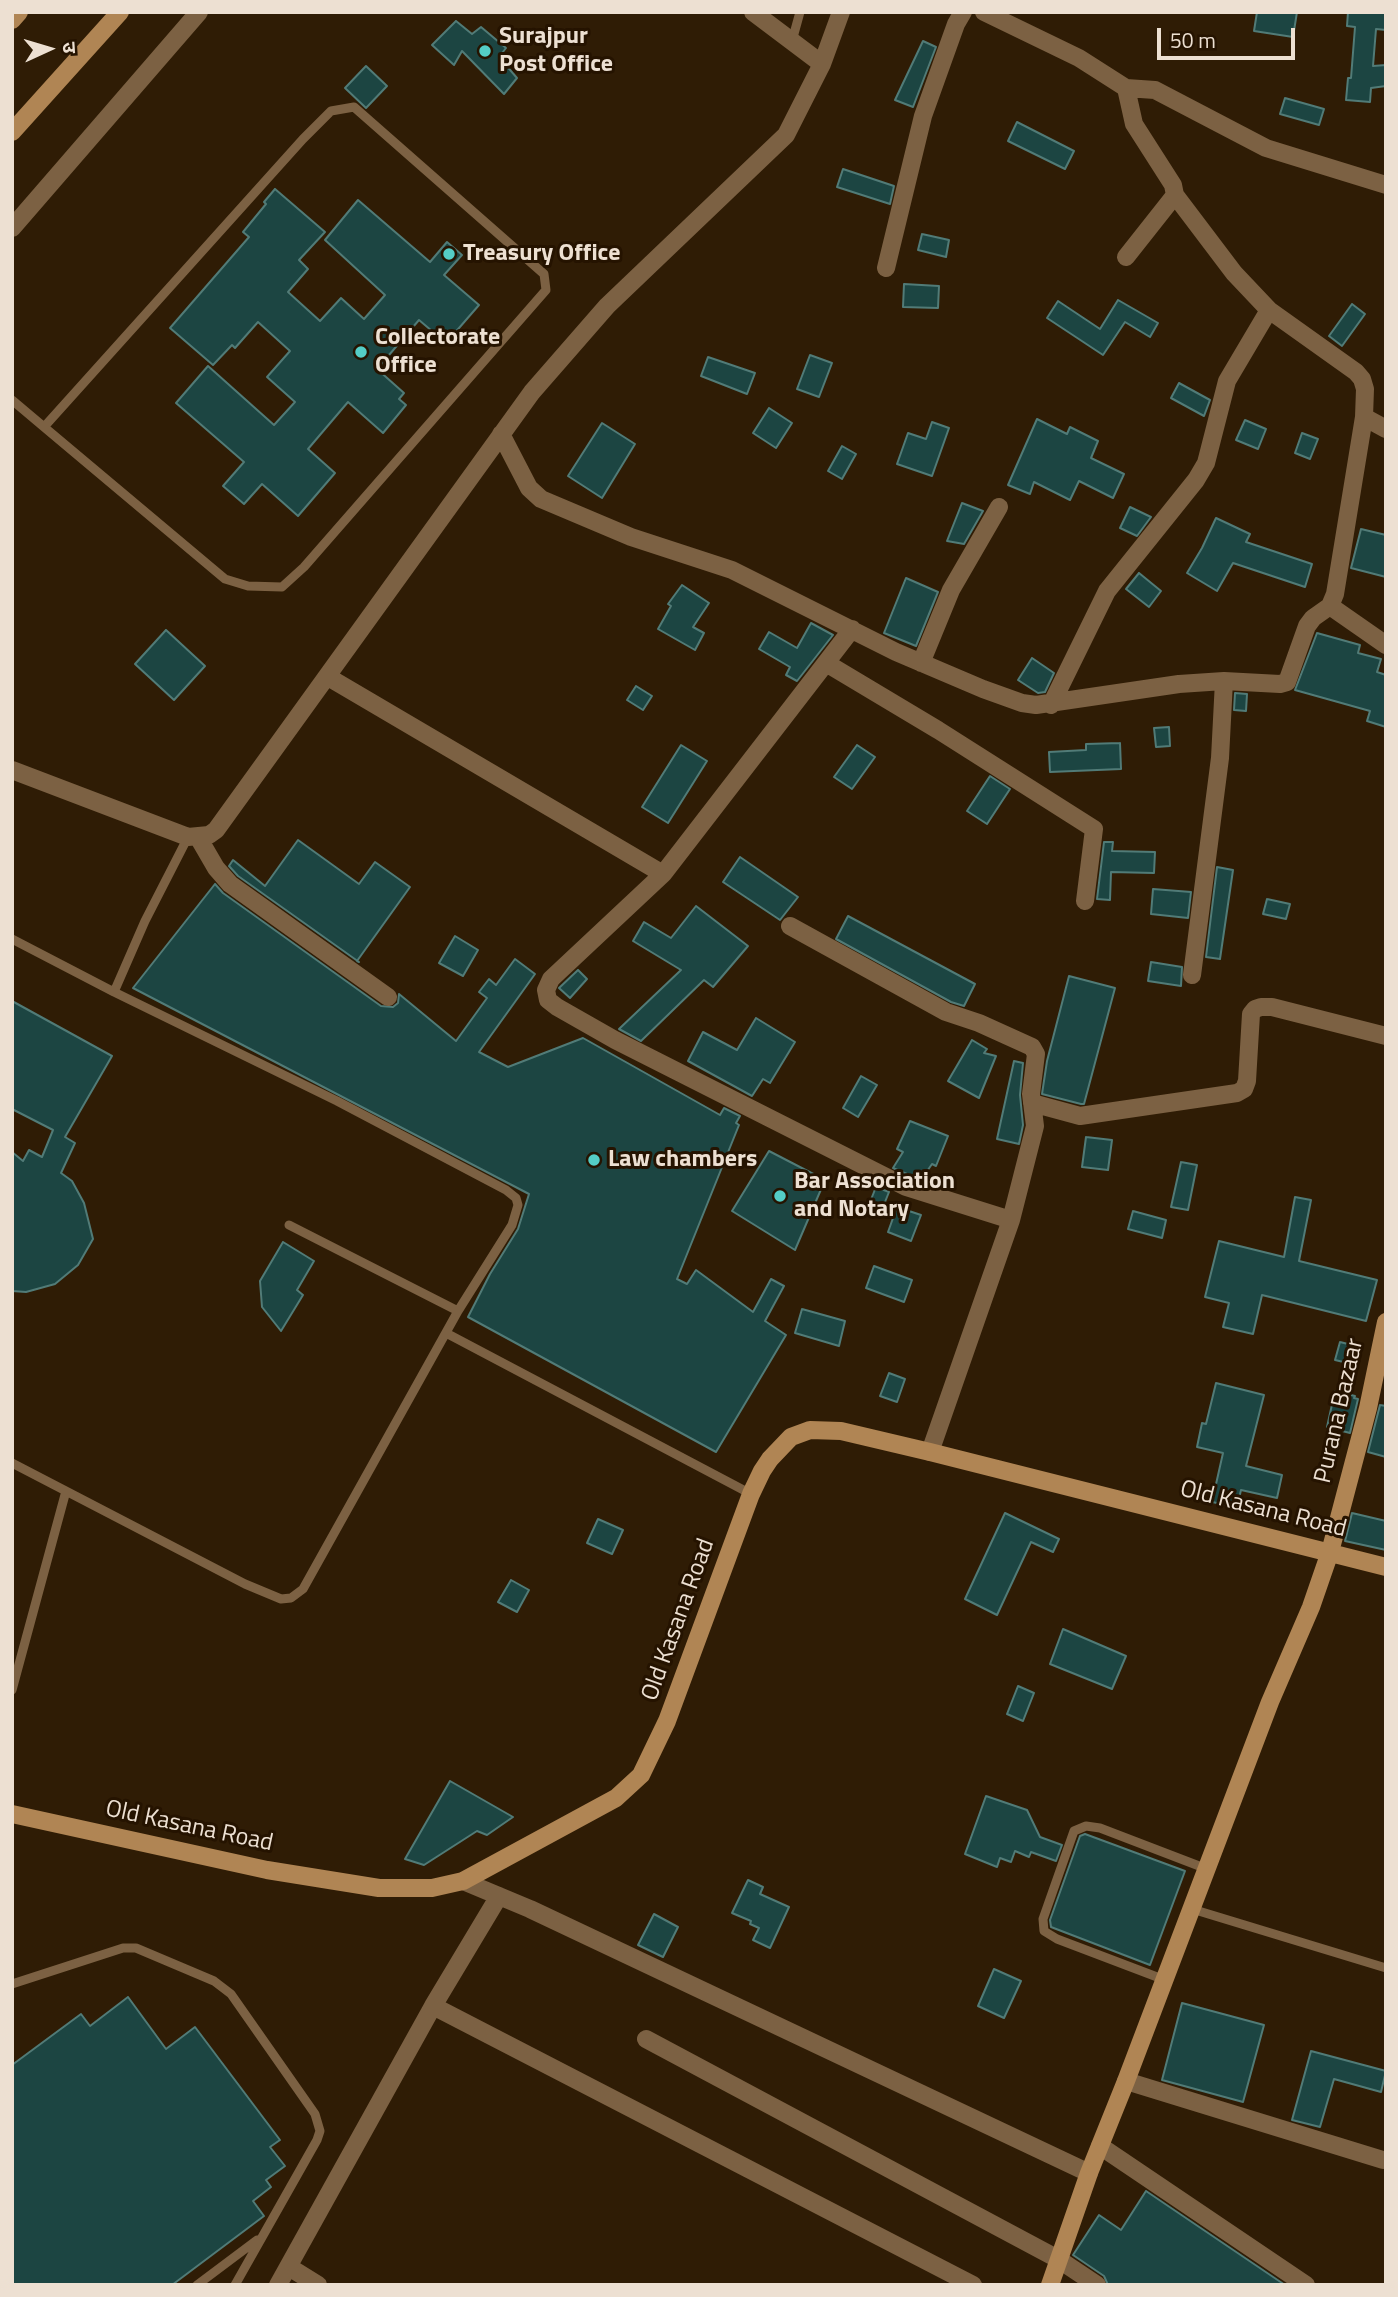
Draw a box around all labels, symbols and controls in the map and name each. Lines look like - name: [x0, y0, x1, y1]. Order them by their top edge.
- north arrow: [14, 14, 84, 84]
- scale bar: [1160, 14, 1298, 58]
- place label: Surajpur Post Office: [499, 23, 613, 79]
- text: 50 m: [1170, 24, 1216, 56]
- text: उ: [56, 41, 85, 54]
- marker: Surajpur Post Office: [477, 43, 493, 59]
- place label: Treasury Office: [463, 240, 620, 268]
- marker: Treasury Office: [441, 246, 457, 262]
- place label: Collectorate Office: [375, 324, 500, 380]
- marker: Collectorate Office: [353, 344, 369, 360]
- place label: Law chambers: [608, 1146, 757, 1174]
- marker: Law chambers: [586, 1152, 602, 1168]
- place label: Bar Association and Notary: [794, 1168, 955, 1224]
- marker: Bar Association and Notary: [772, 1188, 788, 1204]
- street label: Purana Bazaar: [1309, 1336, 1371, 1486]
- street label: Old Kasana Road: [1177, 1475, 1349, 1545]
- street label: Old Kasana Road: [636, 1535, 722, 1705]
- street label: Old Kasana Road: [103, 1795, 275, 1859]

